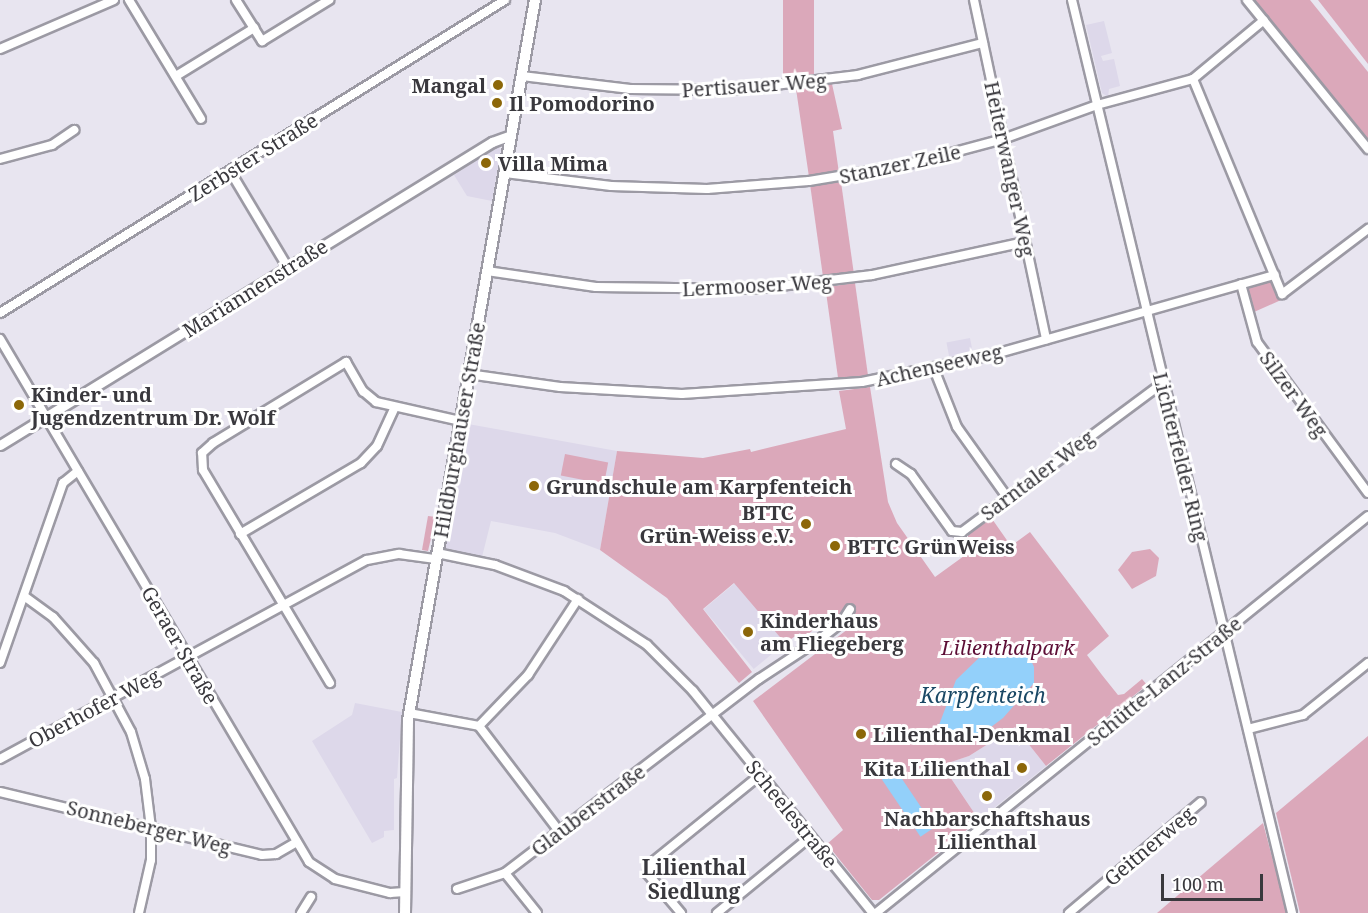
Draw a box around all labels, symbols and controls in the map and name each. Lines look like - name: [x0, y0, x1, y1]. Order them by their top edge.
- street label: Pertisauer Weg: [681, 68, 827, 102]
- place label: Mangal: [411, 73, 486, 97]
- marker: Mangal: [491, 78, 505, 92]
- street label: Heiterwanger Weg: [980, 79, 1040, 259]
- place label: Il Pomodorino: [509, 91, 655, 115]
- marker: Il Pomodorino: [490, 96, 504, 110]
- street label: Zerbster Straße: [184, 108, 322, 206]
- street label: Stanzer Zeile: [837, 139, 963, 189]
- place label: Villa Mima: [498, 151, 608, 175]
- marker: Villa Mima: [479, 156, 493, 170]
- street label: Mariannenstraße: [178, 234, 332, 342]
- street label: Lermooser Weg: [681, 269, 833, 301]
- street label: Hildburghauser Straße: [428, 320, 490, 540]
- street label: Achenseeweg: [873, 339, 1005, 391]
- street label: Silzer Weg: [1255, 346, 1333, 442]
- street label: Lichterfelder Ring: [1148, 370, 1214, 544]
- place label: Kinder- und Jugendzentrum Dr. Wolf: [31, 382, 275, 429]
- marker: Kinder- und Jugendzentrum Dr. Wolf: [12, 398, 26, 412]
- street label: Sarntaler Weg: [976, 425, 1098, 525]
- place label: Grundschule am Karpfenteich: [546, 474, 852, 498]
- marker: Grundschule am Karpfenteich: [527, 479, 541, 493]
- place label: BTTC Grün-Weiss e.V.: [639, 500, 794, 547]
- marker: BTTC Grün-Weiss e.V.: [799, 517, 813, 531]
- place label: BTTC GrünWeiss: [847, 534, 1015, 558]
- marker: BTTC GrünWeiss: [828, 539, 842, 553]
- street label: Geraer Straße: [137, 582, 223, 708]
- place label: Kinderhaus am Fliegeberg: [760, 608, 904, 655]
- street label: Schütte-Lanz-Straße: [1082, 611, 1246, 751]
- marker: Kinderhaus am Fliegeberg: [741, 625, 755, 639]
- park label: Lilienthalpark: [941, 635, 1075, 659]
- street label: Oberhofer Weg: [24, 663, 164, 753]
- water label: Karpfenteich: [920, 682, 1046, 708]
- place label: Lilienthal-Denkmal: [873, 722, 1070, 746]
- marker: Lilienthal-Denkmal: [854, 727, 868, 741]
- street label: Scheelestraße: [741, 755, 843, 873]
- place label: Kita Lilienthal: [864, 756, 1010, 780]
- street label: Glauberstraße: [526, 759, 650, 861]
- marker: Kita Lilienthal: [1015, 761, 1029, 775]
- marker: Nachbarschaftshaus Lilienthal: [980, 789, 994, 803]
- street label: Sonneberger Weg: [64, 795, 234, 859]
- street label: Geitnerweg: [1099, 801, 1199, 891]
- place label: Nachbarschaftshaus Lilienthal: [884, 806, 1090, 853]
- district label: Lilienthal Siedlung: [642, 854, 746, 904]
- scale bar: [1164, 862, 1266, 900]
- text: 100 m: [1172, 872, 1224, 896]

